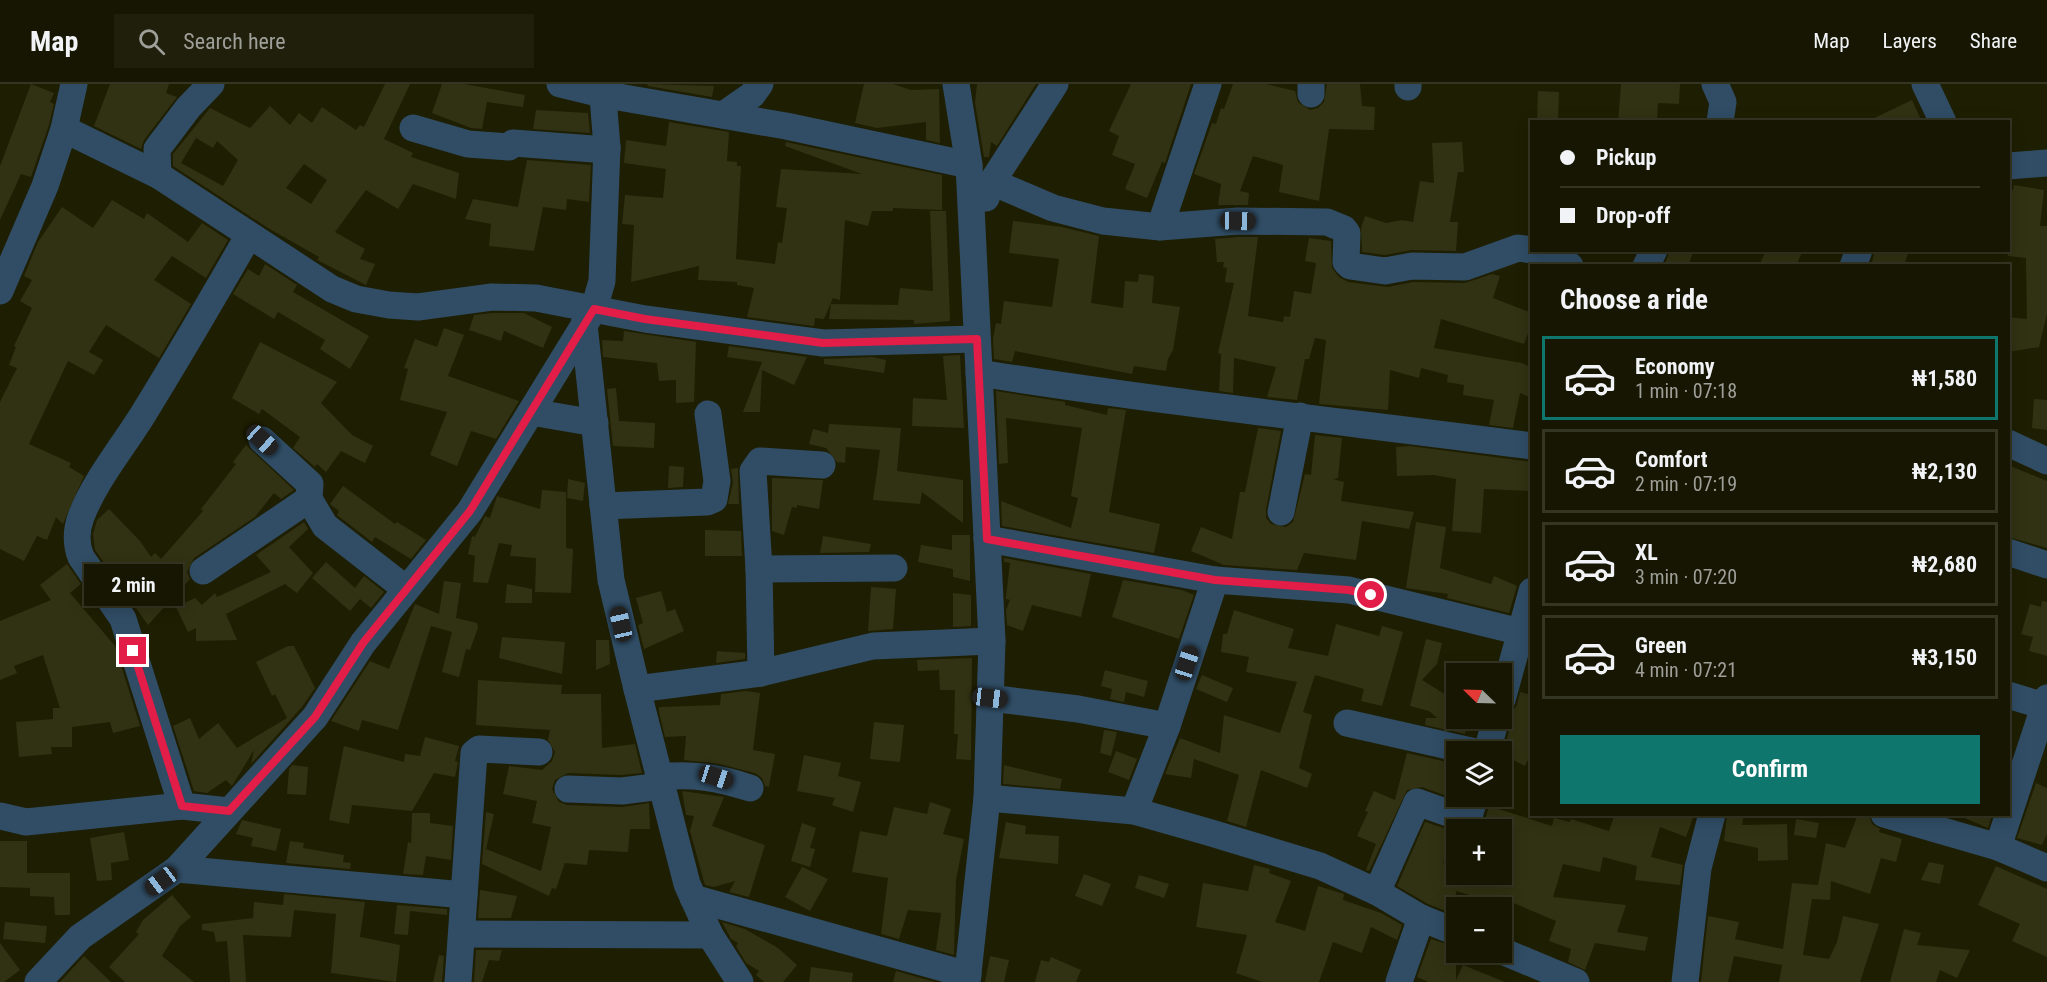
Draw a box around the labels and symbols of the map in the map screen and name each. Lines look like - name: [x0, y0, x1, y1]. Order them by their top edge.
- car: [1220, 212, 1256, 230]
- car: [243, 421, 281, 459]
- callout: 2 min: [84, 564, 182, 606]
- route start: [1357, 581, 1384, 608]
- car: [608, 604, 634, 644]
- route end: [119, 637, 146, 664]
- car: [1173, 643, 1201, 683]
- north arrow: [1446, 663, 1512, 729]
- car: [971, 687, 1009, 709]
- car: [696, 763, 736, 791]
- car: [141, 863, 181, 899]

